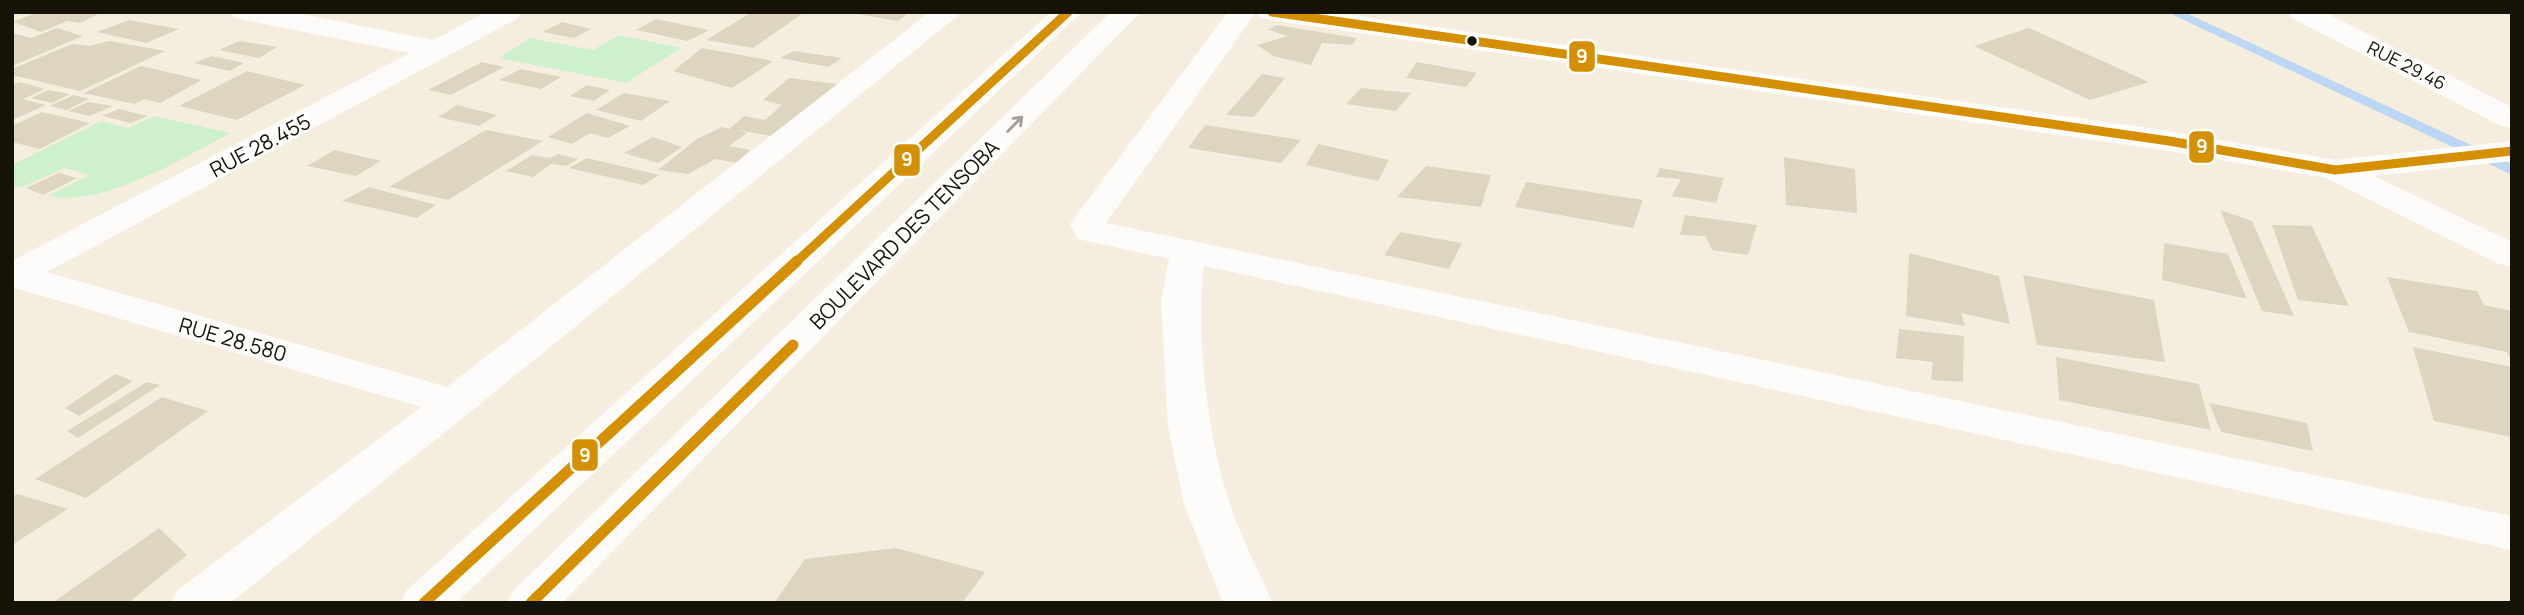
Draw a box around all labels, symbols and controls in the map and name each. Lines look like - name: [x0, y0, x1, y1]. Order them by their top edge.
- unlabelled marker: [1465, 34, 1479, 48]
- street label: RUE 29.46: [2364, 35, 2450, 95]
- line badge: 9: [1568, 40, 1596, 73]
- text: 9: [1576, 43, 1588, 69]
- street label: RUE 28.455: [205, 107, 315, 183]
- one-way arrow: [1006, 116, 1023, 133]
- line badge: 9: [2188, 130, 2215, 164]
- street label: BOULEVARD DES TENSOBA: [803, 133, 1005, 335]
- text: 9: [2196, 133, 2208, 159]
- line badge: 9: [893, 143, 921, 177]
- text: 9: [901, 146, 913, 172]
- street label: RUE 28.580: [176, 310, 290, 368]
- line badge: 9: [571, 438, 599, 472]
- text: 9: [579, 442, 591, 468]

